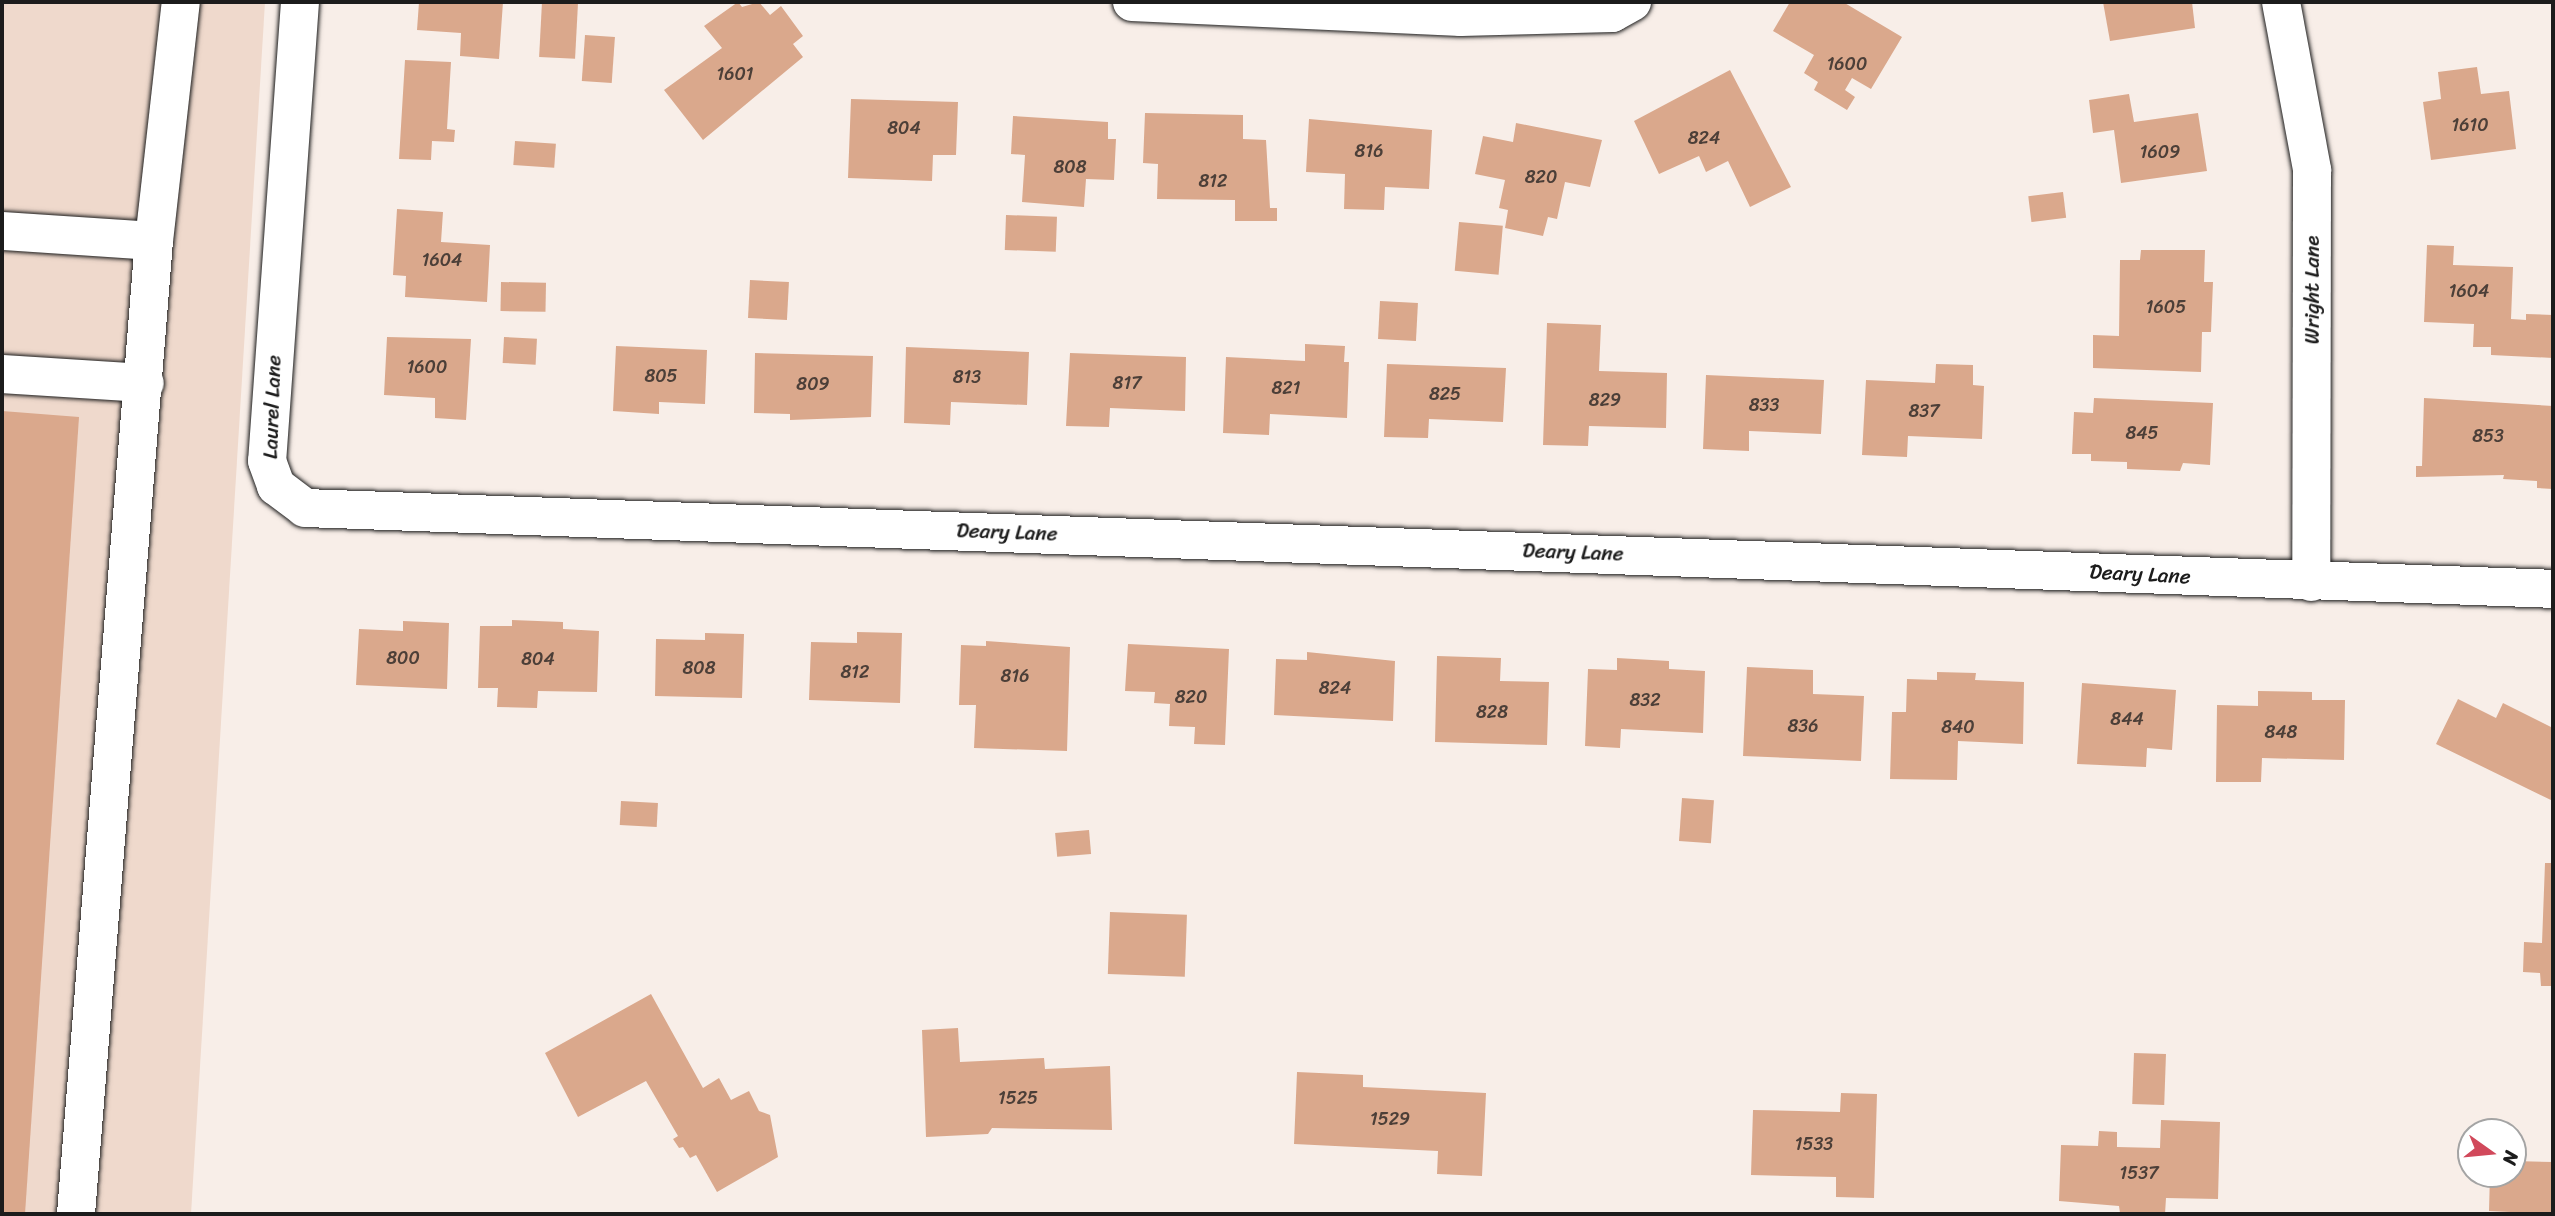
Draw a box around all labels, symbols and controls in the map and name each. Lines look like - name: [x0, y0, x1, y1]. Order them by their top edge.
- house number: 1600: [1827, 53, 1867, 75]
- house number: 1601: [716, 63, 754, 85]
- house number: 1610: [2451, 114, 2489, 136]
- house number: 804: [887, 117, 921, 139]
- house number: 824: [1688, 127, 1720, 149]
- house number: 816: [1355, 140, 1383, 162]
- house number: 1609: [2140, 141, 2180, 163]
- house number: 808: [1053, 156, 1087, 178]
- house number: 820: [1525, 166, 1557, 188]
- house number: 812: [1199, 170, 1227, 192]
- street label: Wright Lane: [2299, 235, 2325, 345]
- house number: 1604: [422, 249, 462, 271]
- house number: 1604: [2449, 280, 2489, 302]
- house number: 1605: [2146, 296, 2186, 318]
- street label: Laurel Lane: [258, 355, 286, 459]
- house number: 1600: [407, 356, 447, 378]
- house number: 805: [644, 365, 678, 387]
- house number: 813: [953, 366, 981, 388]
- house number: 817: [1113, 372, 1141, 394]
- house number: 809: [796, 373, 830, 395]
- house number: 821: [1272, 377, 1300, 399]
- house number: 825: [1429, 383, 1461, 405]
- house number: 829: [1589, 389, 1621, 411]
- house number: 833: [1749, 394, 1779, 416]
- house number: 837: [1908, 400, 1940, 422]
- house number: 845: [2125, 422, 2159, 444]
- house number: 853: [2472, 425, 2504, 447]
- street label: Deary Lane: [956, 518, 1058, 546]
- street label: Deary Lane: [1522, 538, 1624, 566]
- street label: Deary Lane: [2089, 559, 2191, 589]
- house number: 800: [386, 647, 420, 669]
- house number: 804: [521, 648, 555, 670]
- house number: 808: [682, 657, 716, 679]
- house number: 812: [841, 661, 869, 683]
- house number: 816: [1001, 665, 1029, 687]
- house number: 824: [1319, 677, 1351, 699]
- house number: 820: [1175, 686, 1207, 708]
- house number: 832: [1629, 689, 1661, 711]
- house number: 828: [1476, 701, 1508, 723]
- house number: 844: [2110, 708, 2144, 730]
- house number: 836: [1788, 715, 1818, 737]
- house number: 840: [1941, 716, 1975, 738]
- house number: 848: [2265, 721, 2297, 743]
- house number: 1525: [998, 1087, 1038, 1109]
- house number: 1529: [1370, 1108, 1410, 1130]
- north arrow: [2457, 1118, 2527, 1188]
- house number: 1533: [1795, 1133, 1833, 1155]
- text: N: [2493, 1147, 2528, 1169]
- house number: 1537: [2120, 1162, 2158, 1184]

